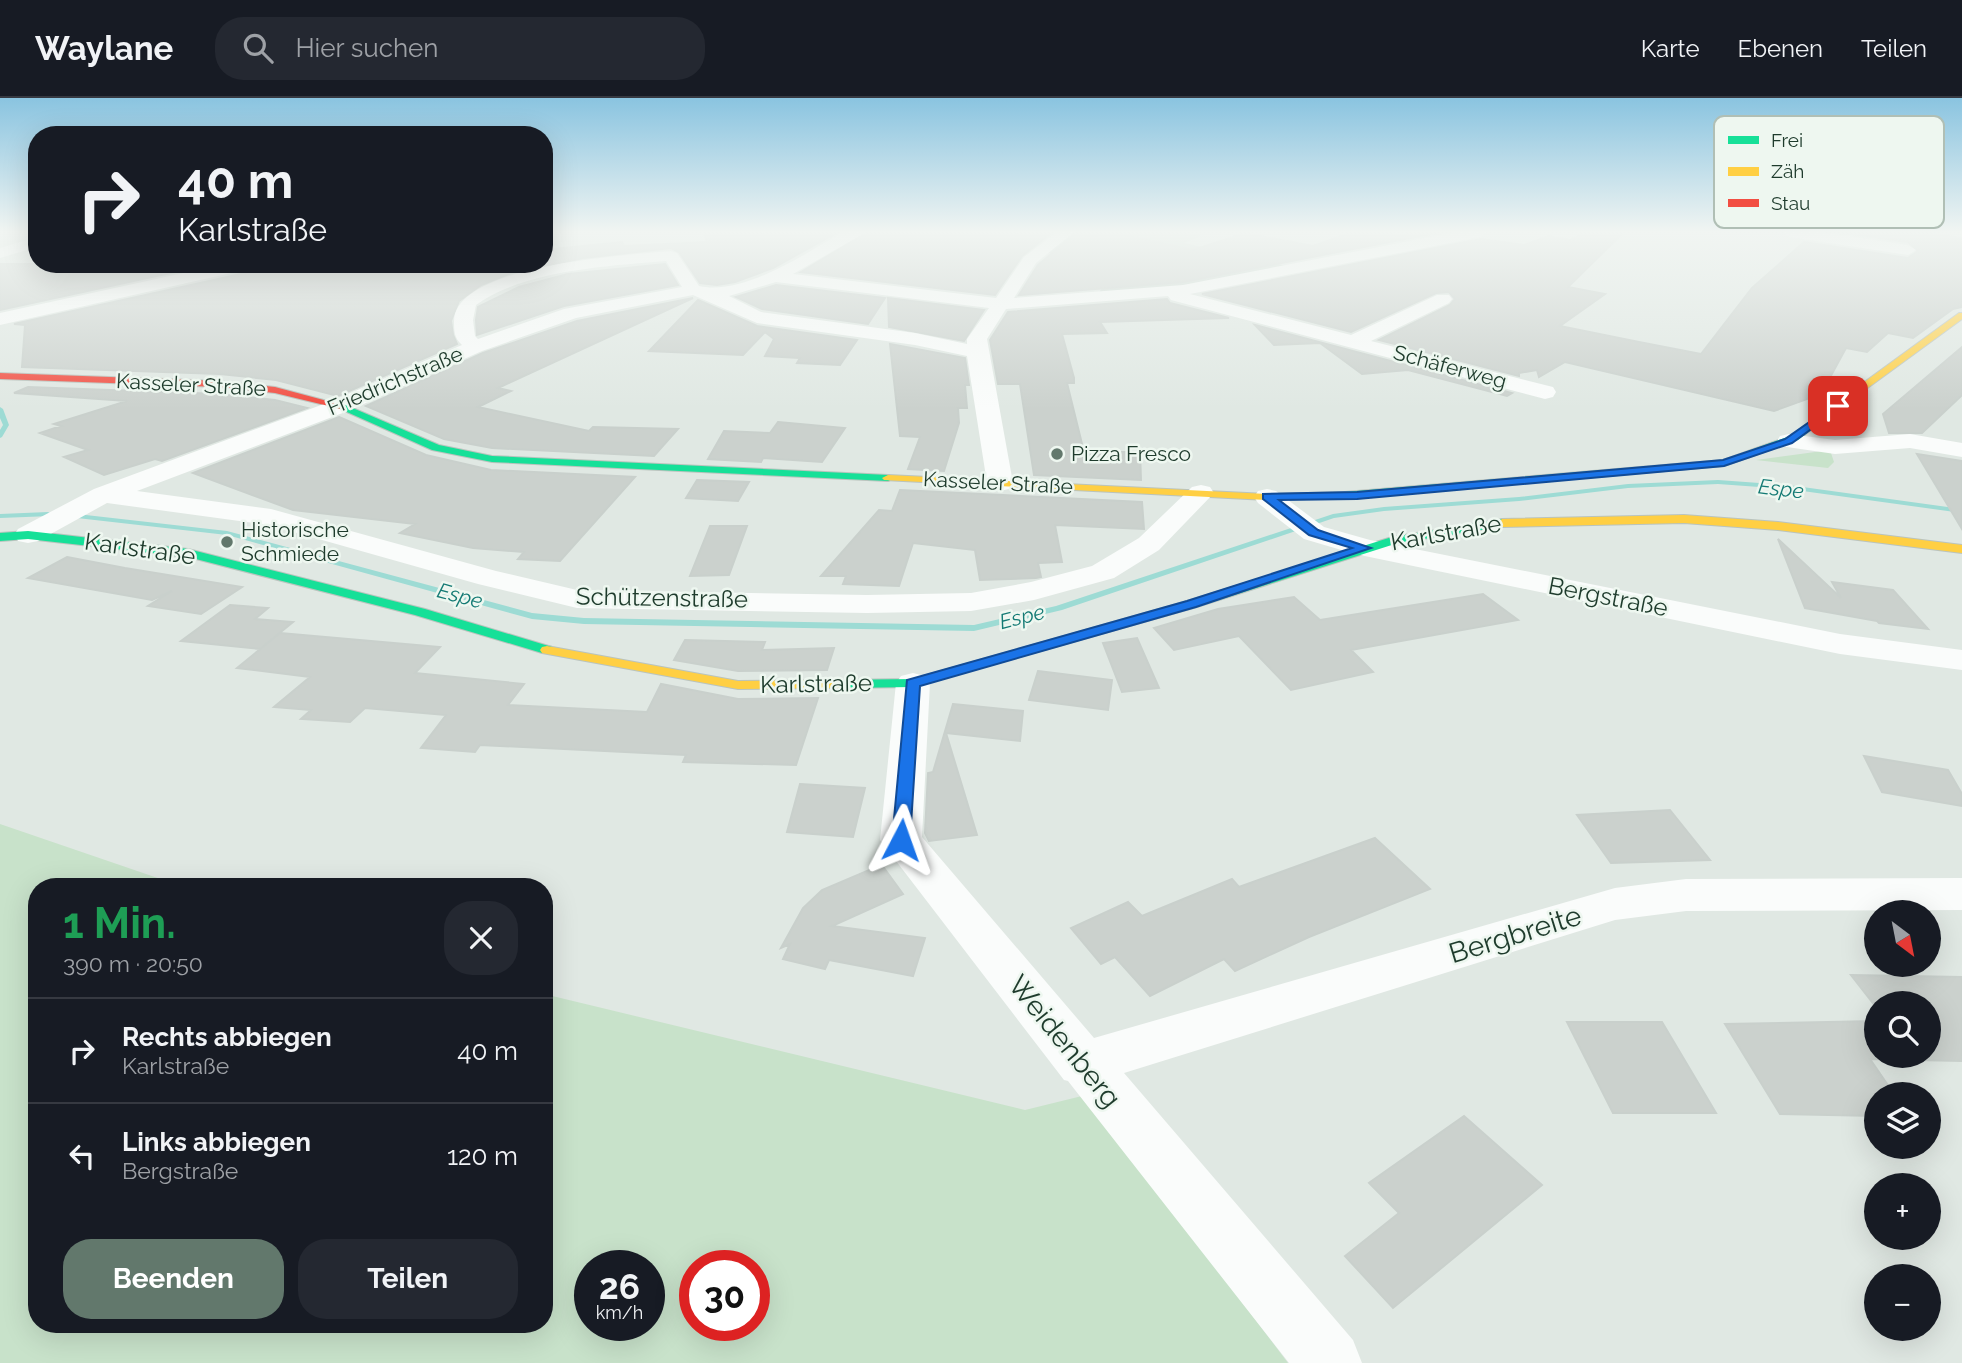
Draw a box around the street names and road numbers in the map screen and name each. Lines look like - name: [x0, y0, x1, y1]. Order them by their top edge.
- street label: Schäferweg: [1391, 339, 1509, 394]
- street label: Friedrichstraße: [323, 341, 466, 420]
- street label: Kasseler Straße: [115, 368, 267, 401]
- street label: Kasseler Straße: [922, 466, 1074, 499]
- street label: Karlstraße: [1388, 509, 1504, 557]
- street label: Karlstraße: [83, 526, 197, 571]
- street label: Bergstraße: [1546, 571, 1670, 622]
- street label: Schützenstraße: [576, 582, 748, 613]
- street label: Karlstraße: [760, 668, 872, 699]
- street label: Bergbreite: [1445, 899, 1585, 970]
- street label: Weidenberg: [1001, 969, 1128, 1114]

